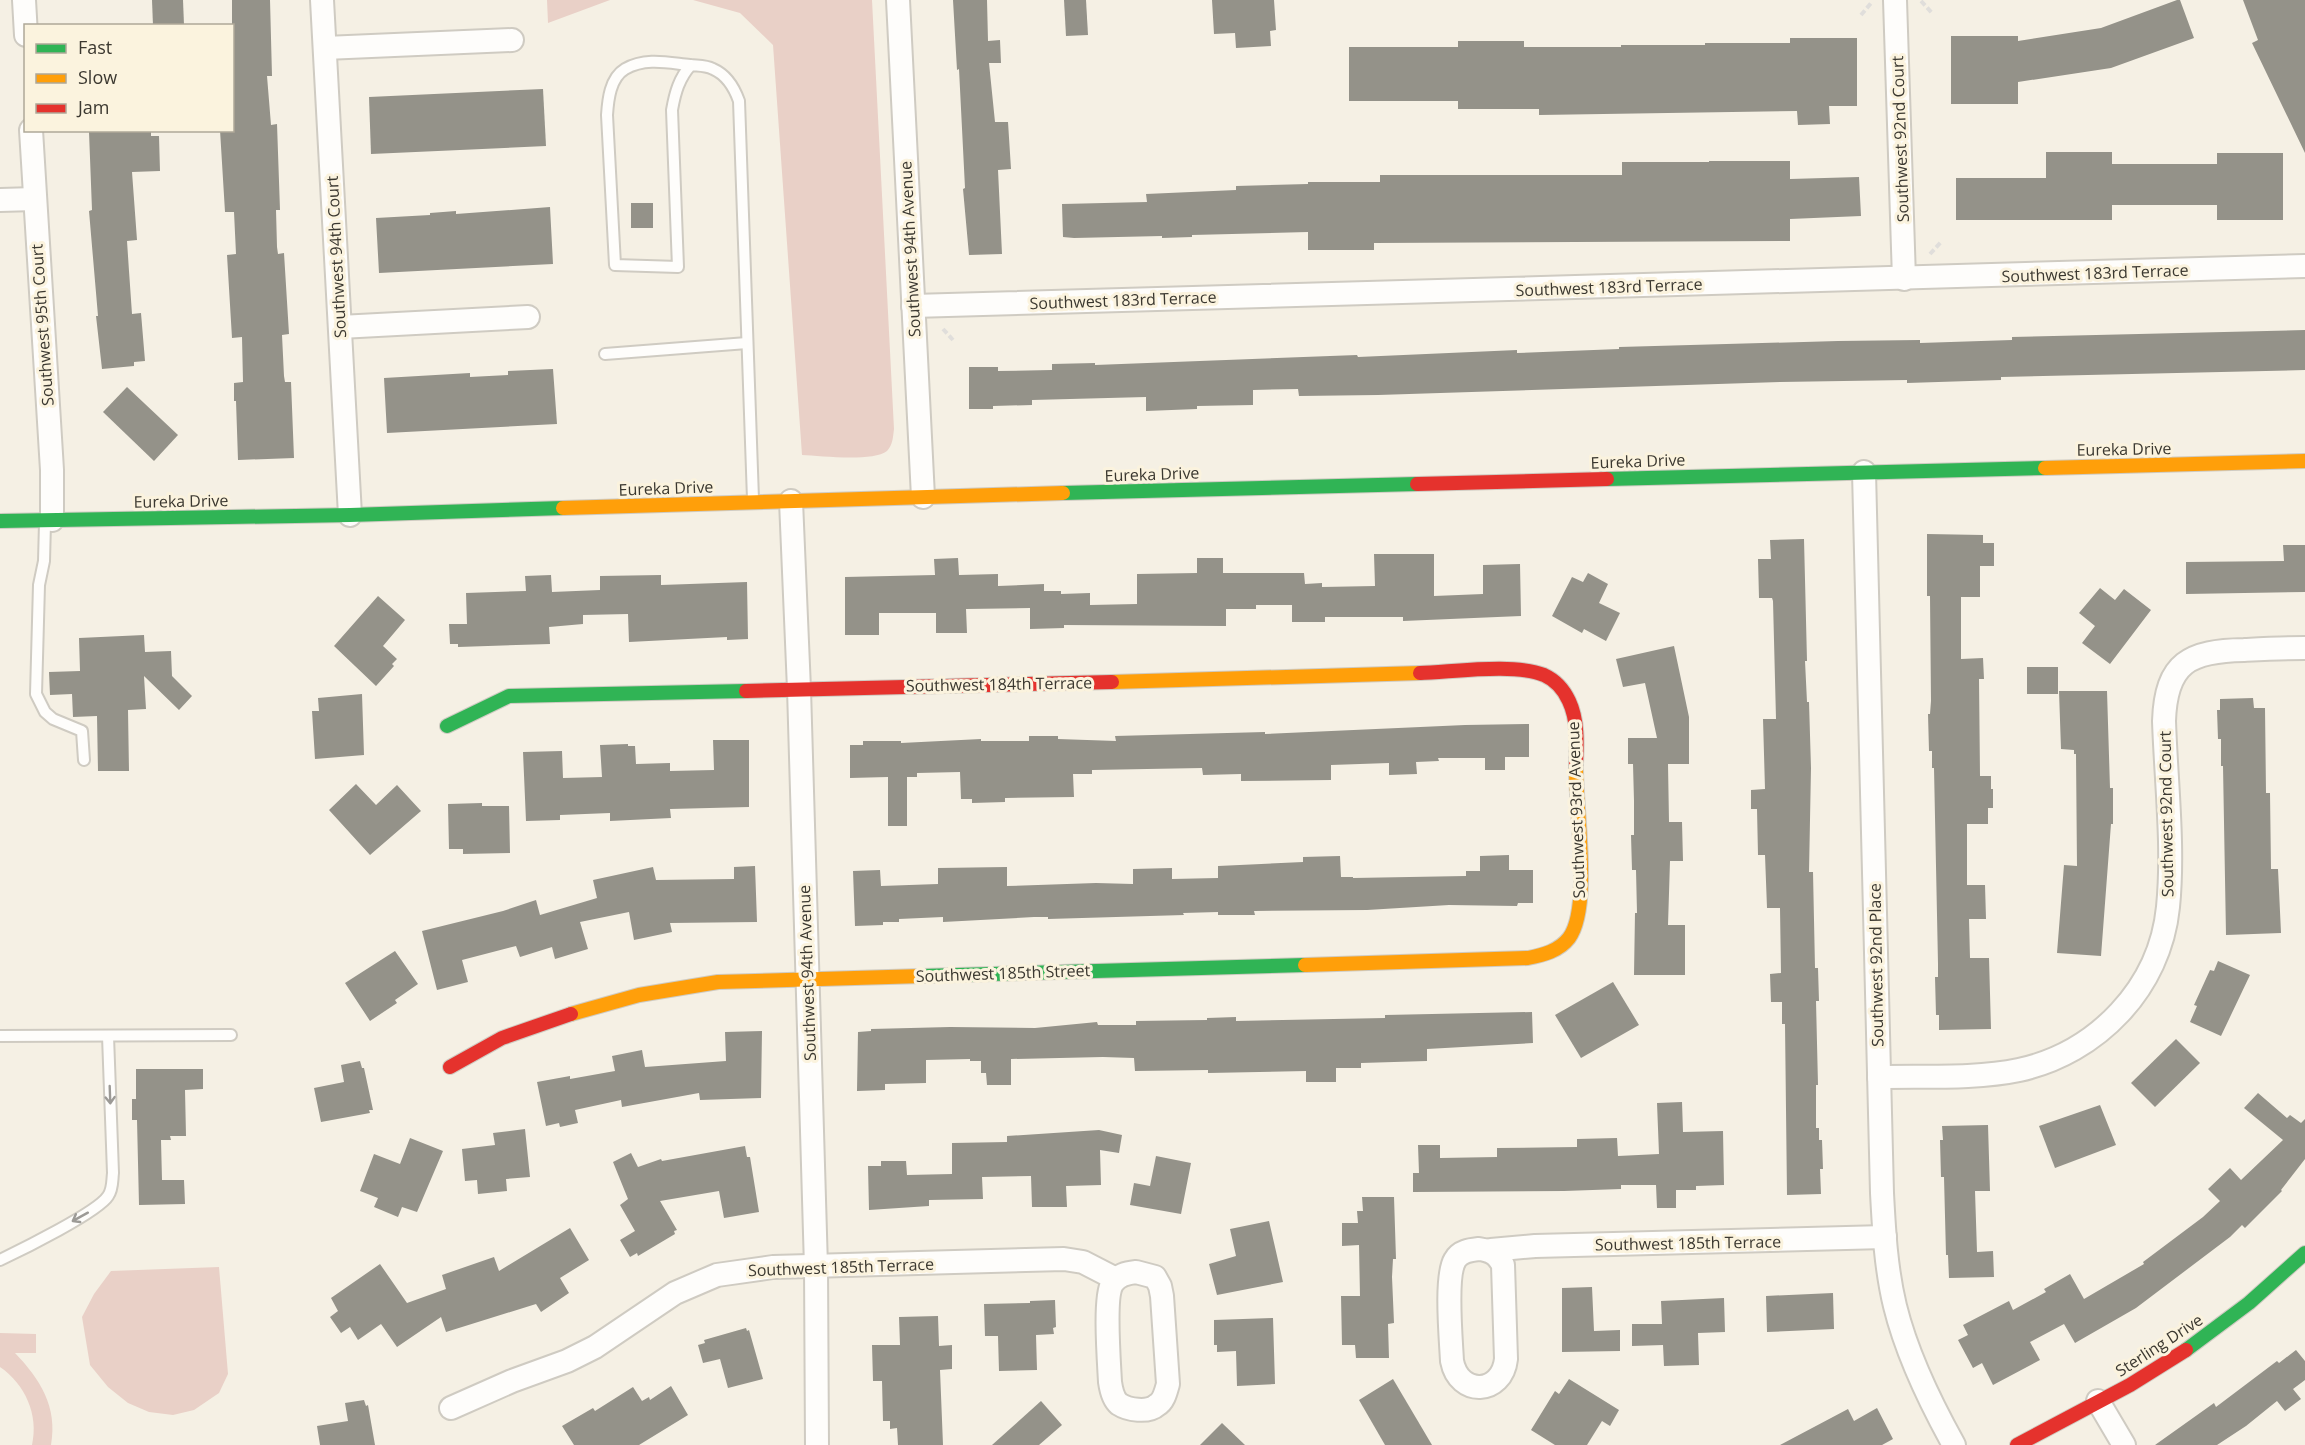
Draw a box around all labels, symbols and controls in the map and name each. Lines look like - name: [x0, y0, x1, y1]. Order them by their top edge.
- legend: [24, 24, 234, 132]
- text: Fast: [78, 35, 112, 59]
- street label: Southwest 92nd Court: [1886, 55, 1914, 223]
- text: Slow: [78, 65, 117, 89]
- text: Jam: [76, 95, 110, 119]
- street label: Southwest 94th Avenue: [894, 160, 926, 338]
- street label: Southwest 94th Court: [321, 175, 351, 339]
- street label: Southwest 95th Court: [25, 243, 59, 407]
- street label: Southwest 183rd Terrace: [2001, 259, 2189, 287]
- street label: Southwest 183rd Terrace: [1515, 273, 1703, 301]
- street label: Southwest 183rd Terrace: [1029, 286, 1217, 314]
- street label: Eureka Drive: [2076, 437, 2172, 461]
- street label: Eureka Drive: [1590, 448, 1686, 474]
- street label: Eureka Drive: [1104, 461, 1200, 487]
- street label: Eureka Drive: [618, 475, 714, 501]
- street label: Eureka Drive: [133, 489, 229, 513]
- street label: Southwest 184th Terrace: [906, 671, 1092, 697]
- street label: Southwest 93rd Avenue: [1562, 721, 1590, 899]
- street label: Southwest 92nd Court: [2154, 730, 2178, 897]
- street label: Southwest 92nd Place: [1864, 883, 1888, 1047]
- street label: Southwest 94th Avenue: [793, 885, 821, 1061]
- street label: Southwest 185th Street: [915, 959, 1091, 987]
- one-way arrow: [104, 1084, 116, 1104]
- one-way arrow: [72, 1211, 89, 1223]
- street label: Southwest 185th Terrace: [1595, 1230, 1781, 1256]
- street label: Southwest 185th Terrace: [748, 1253, 934, 1281]
- street label: Sterling Drive: [2111, 1309, 2207, 1381]

